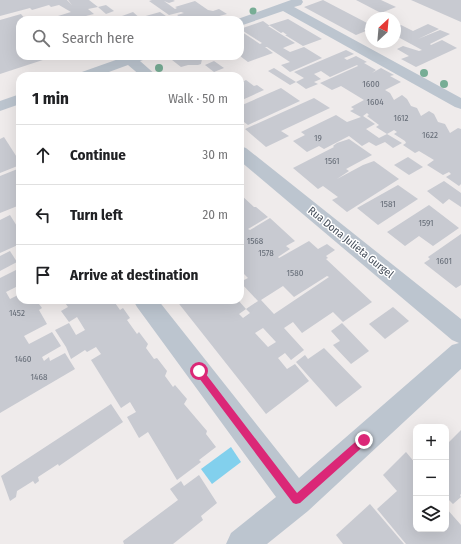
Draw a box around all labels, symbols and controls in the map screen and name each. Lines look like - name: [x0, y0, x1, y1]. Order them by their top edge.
- north arrow: [365, 12, 401, 48]
- search box: [16, 16, 244, 60]
- icon: search: [30, 27, 52, 49]
- text: Search here: [62, 29, 134, 47]
- house number: 1600: [362, 79, 380, 89]
- text: 1 min: [32, 88, 69, 109]
- text: Walk · 50 m: [168, 91, 228, 106]
- house number: 1604: [366, 97, 384, 107]
- house number: 1612: [393, 113, 409, 123]
- house number: 1622: [422, 130, 438, 140]
- house number: 19: [314, 133, 322, 143]
- icon: ahead: [32, 144, 54, 166]
- text: Continue: [70, 146, 126, 164]
- text: 30 m: [202, 147, 228, 162]
- house number: 1561: [324, 156, 340, 166]
- house number: 1581: [380, 199, 396, 209]
- icon: left: [32, 204, 54, 226]
- street label: Rua Dona Julieta Gurgel: [305, 204, 396, 281]
- text: Turn left: [70, 206, 123, 224]
- text: 20 m: [202, 207, 228, 222]
- house number: 1591: [418, 218, 434, 228]
- house number: 1568: [247, 236, 264, 246]
- house number: 1578: [258, 248, 274, 258]
- house number: 1601: [436, 256, 452, 266]
- icon: arrive: [32, 264, 54, 286]
- text: Arrive at destination: [70, 266, 198, 284]
- house number: 1580: [287, 268, 304, 278]
- house number: 1452: [9, 308, 25, 318]
- house number: 1460: [14, 354, 32, 364]
- route start: [190, 362, 208, 380]
- house number: 1468: [31, 372, 48, 382]
- map controls: [413, 424, 449, 532]
- button: +: [413, 424, 449, 460]
- route end: [355, 431, 373, 449]
- button: −: [413, 460, 449, 496]
- button: layers: [413, 496, 449, 532]

